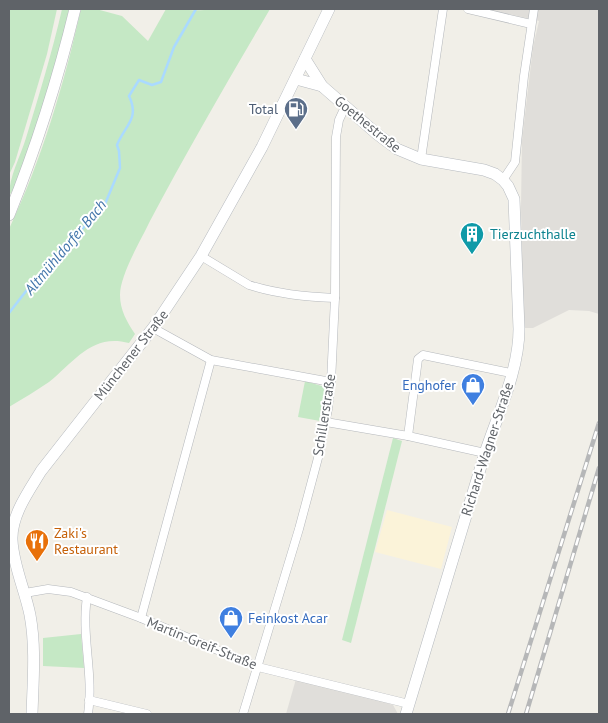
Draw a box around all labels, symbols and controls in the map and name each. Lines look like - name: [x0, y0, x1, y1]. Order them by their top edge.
- street label: Goethestraße: [331, 92, 405, 156]
- fuel station icon: Total: [283, 96, 309, 130]
- place label: Total: [249, 100, 278, 118]
- water label: Altmühldorfer Bach: [19, 196, 110, 299]
- building icon: Tierzuchthalle: [459, 221, 485, 255]
- place label: Tierzuchthalle: [490, 225, 576, 243]
- street label: Münchener Straße: [90, 306, 172, 404]
- shop icon: Enghofer: [460, 372, 486, 406]
- street label: Schillerstraße: [309, 373, 339, 457]
- place label: Enghofer: [402, 376, 456, 394]
- street label: Richard-Wagner-Straße: [457, 380, 517, 518]
- place label: Zaki's Restaurant: [54, 524, 118, 558]
- restaurant icon: Zaki's Restaurant: [24, 528, 50, 562]
- shop icon: Feinkost Acar: [218, 605, 244, 639]
- place label: Feinkost Acar: [248, 609, 328, 627]
- street label: Martin-Greif-Straße: [144, 613, 260, 673]

